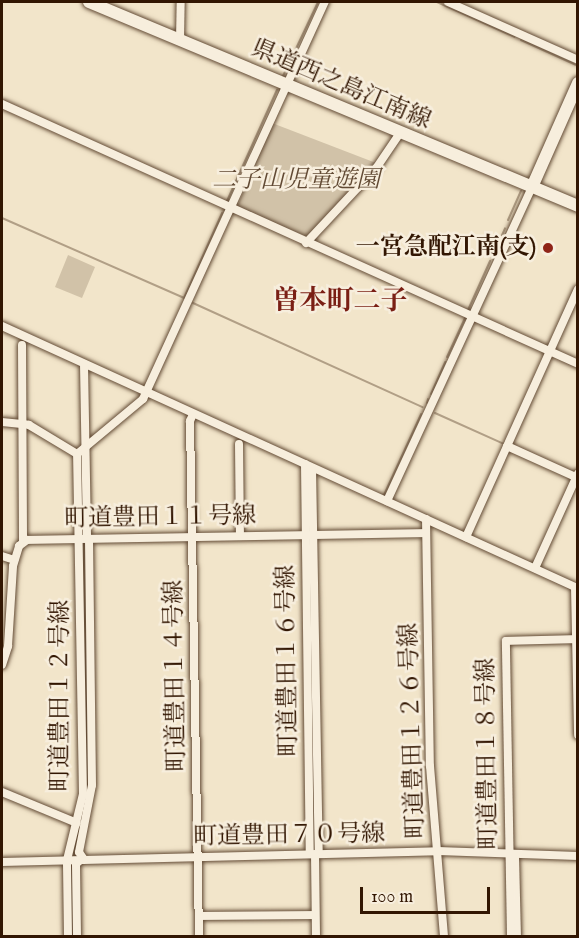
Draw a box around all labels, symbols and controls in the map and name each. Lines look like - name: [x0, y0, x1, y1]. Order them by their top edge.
- street label: 県道西之島江南線: [247, 34, 435, 136]
- park label: 二子山児童遊園: [212, 167, 380, 195]
- place label: 一宮急配江南(支): [356, 234, 536, 262]
- marker: 一宮急配江南(支): [541, 241, 555, 255]
- district label: 曽本町二子: [273, 287, 407, 319]
- street label: 町道豊田１１号線: [64, 502, 256, 534]
- street label: 町道豊田１６号線: [272, 565, 304, 757]
- street label: 町道豊田１４号線: [160, 580, 192, 772]
- street label: 町道豊田１２号線: [47, 600, 75, 792]
- street label: 町道豊田１２６号線: [395, 623, 431, 839]
- street label: 町道豊田１８号線: [472, 658, 504, 850]
- street label: 町道豊田７０号線: [193, 820, 385, 852]
- scale bar: [363, 875, 494, 913]
- text: 100 m: [371, 886, 413, 909]

